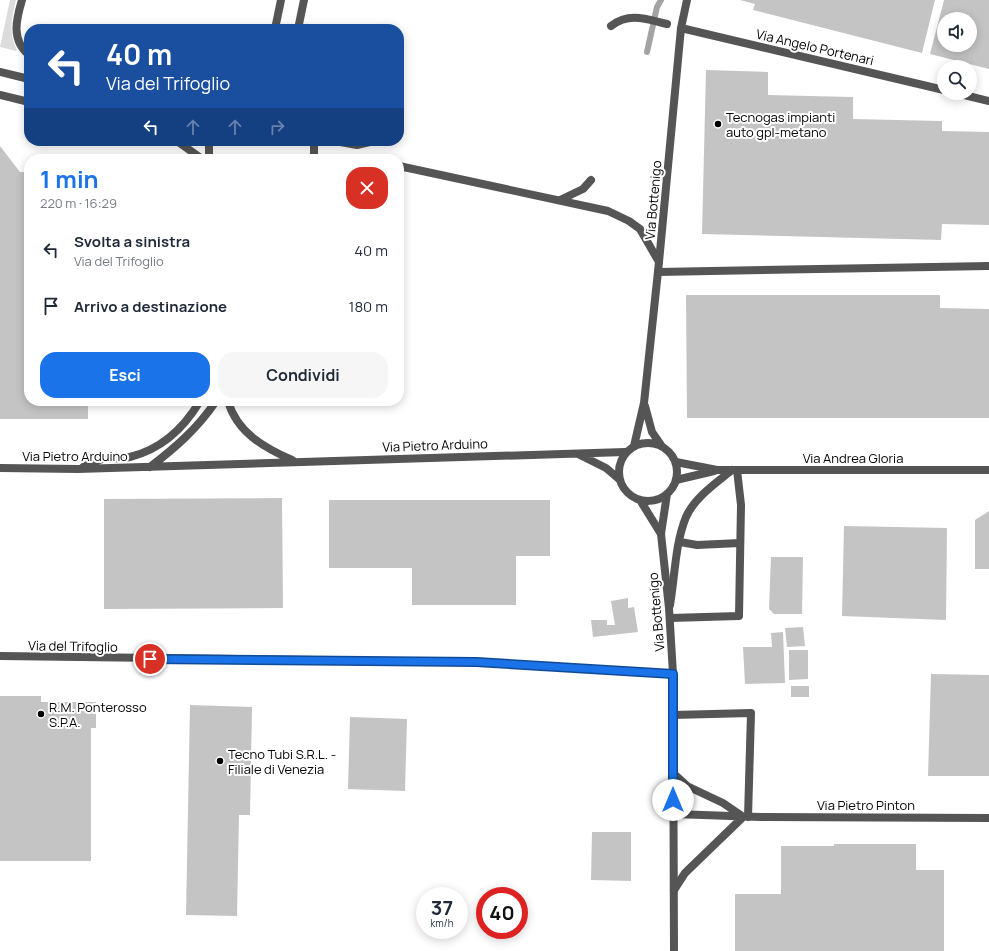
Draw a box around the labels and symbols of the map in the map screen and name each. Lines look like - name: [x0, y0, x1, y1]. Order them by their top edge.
- street label: Via Angelo Portenari: [754, 25, 876, 69]
- place label: Tecnogas impianti auto gpl-metano: [726, 108, 835, 141]
- marker: Tecnogas impianti auto gpl-metano: [713, 119, 723, 129]
- street label: Via Bottenigo: [641, 159, 665, 240]
- street label: Via Pietro Arduino: [382, 434, 488, 456]
- street label: Via Pietro Arduino: [22, 447, 128, 465]
- street label: Via Andrea Gloria: [803, 449, 903, 467]
- street label: Via Bottenigo: [644, 571, 668, 652]
- street label: Via del Trifoglio: [28, 636, 118, 656]
- pin: [133, 642, 167, 676]
- place label: R.M. Ponterosso S.P.A.: [49, 698, 147, 731]
- marker: R.M. Ponterosso S.P.A.: [36, 709, 46, 719]
- place label: Tecno Tubi S.R.L. - Filiale di Venezia: [228, 745, 336, 778]
- marker: Tecno Tubi S.R.L. - Filiale di Venezia: [215, 756, 225, 766]
- position arrow: [652, 779, 694, 821]
- street label: Via Pietro Pinton: [817, 796, 915, 814]
- speed limit sign: 40: [476, 887, 528, 939]

